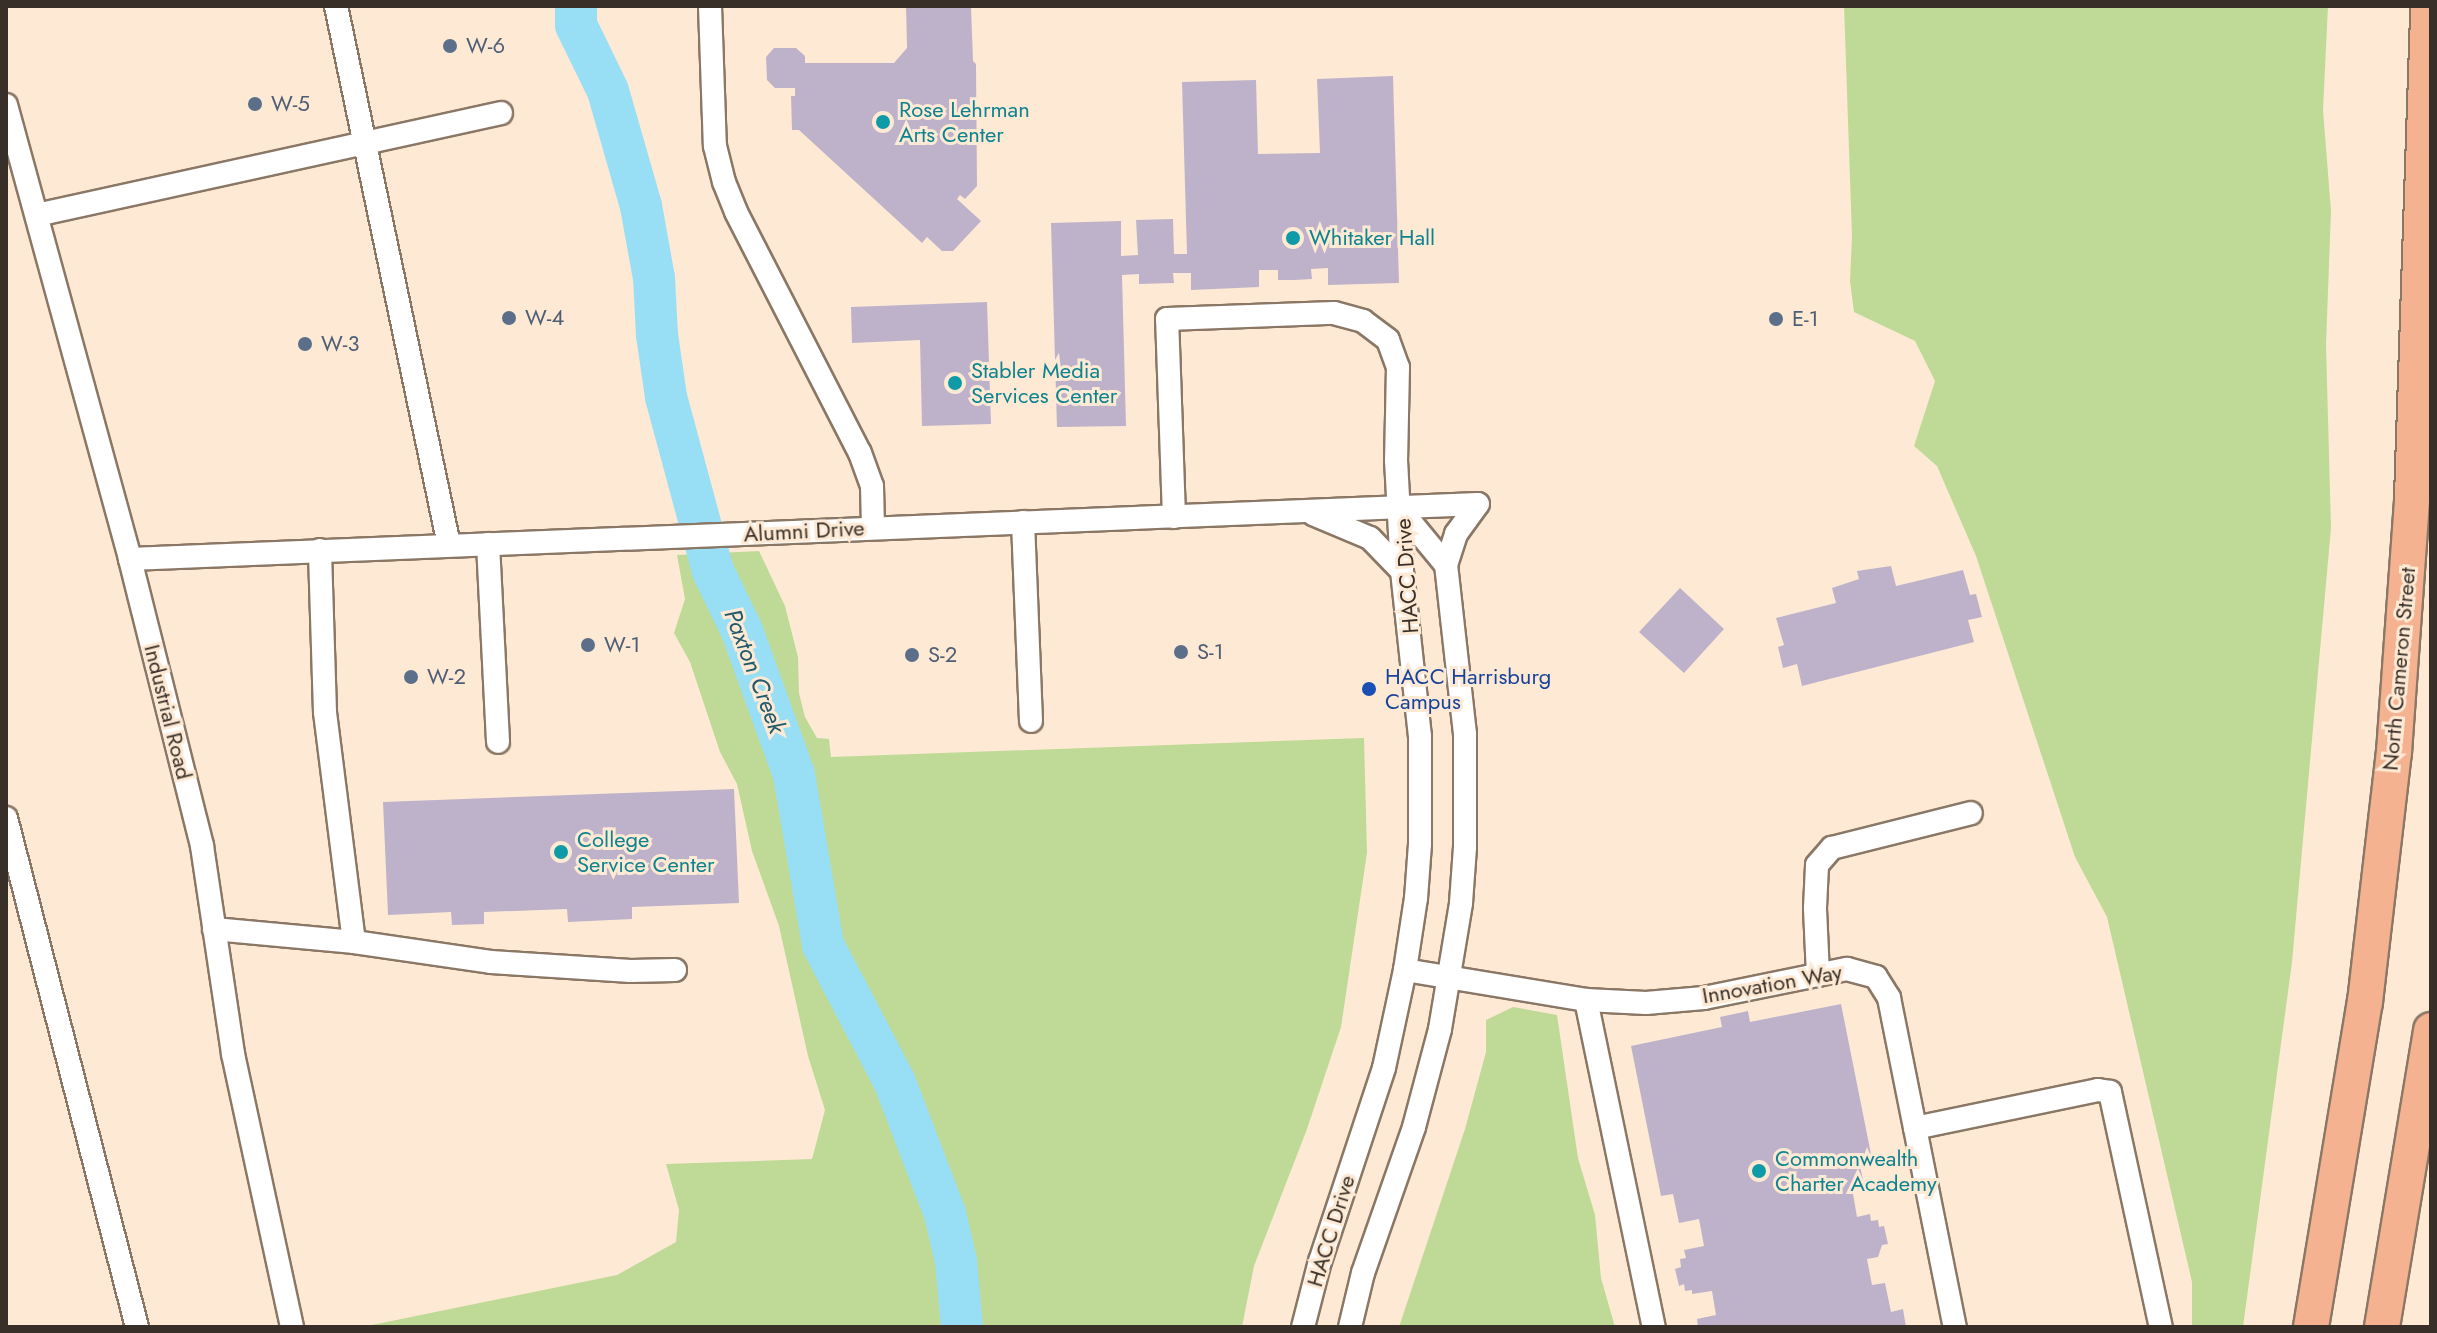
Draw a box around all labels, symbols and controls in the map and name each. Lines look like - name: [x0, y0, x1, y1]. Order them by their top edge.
- place label: W-6: [466, 33, 505, 59]
- marker: W-6: [441, 37, 459, 55]
- place label: W-5: [271, 91, 310, 117]
- marker: W-5: [246, 95, 264, 113]
- place label: Rose Lehrman Arts Center: [899, 96, 1030, 148]
- marker: Rose Lehrman Arts Center: [874, 113, 892, 131]
- place label: Whitaker Hall: [1309, 225, 1435, 251]
- marker: Whitaker Hall: [1284, 229, 1302, 247]
- place label: W-4: [525, 305, 564, 331]
- place label: E-1: [1792, 306, 1819, 332]
- marker: W-4: [500, 309, 518, 327]
- marker: E-1: [1767, 310, 1785, 328]
- place label: W-3: [321, 331, 359, 357]
- marker: W-3: [296, 335, 314, 353]
- place label: Stabler Media Services Center: [971, 357, 1117, 408]
- marker: Stabler Media Services Center: [946, 374, 964, 392]
- street label: Alumni Drive: [743, 515, 865, 547]
- street label: HACC Drive: [1390, 518, 1424, 634]
- street label: North Cameron Street: [2377, 566, 2421, 772]
- water label: Paxton Creek: [718, 605, 792, 737]
- place label: W-1: [604, 632, 640, 658]
- marker: W-1: [579, 636, 597, 654]
- place label: S-1: [1197, 639, 1224, 665]
- street label: Industrial Road: [138, 642, 198, 782]
- place label: S-2: [928, 642, 957, 668]
- marker: S-1: [1172, 643, 1190, 661]
- marker: S-2: [903, 646, 921, 664]
- place label: HACC Harrisburg Campus: [1385, 663, 1551, 714]
- place label: W-2: [427, 664, 466, 690]
- marker: W-2: [402, 668, 420, 686]
- marker: HACC Harrisburg Campus: [1360, 680, 1378, 698]
- place label: College Service Center: [577, 826, 715, 878]
- marker: College Service Center: [552, 843, 570, 861]
- street label: Innovation Way: [1700, 959, 1844, 1009]
- place label: Commonwealth Charter Academy: [1775, 1145, 1937, 1196]
- marker: Commonwealth Charter Academy: [1750, 1162, 1768, 1180]
- street label: HACC Drive: [1302, 1172, 1360, 1290]

